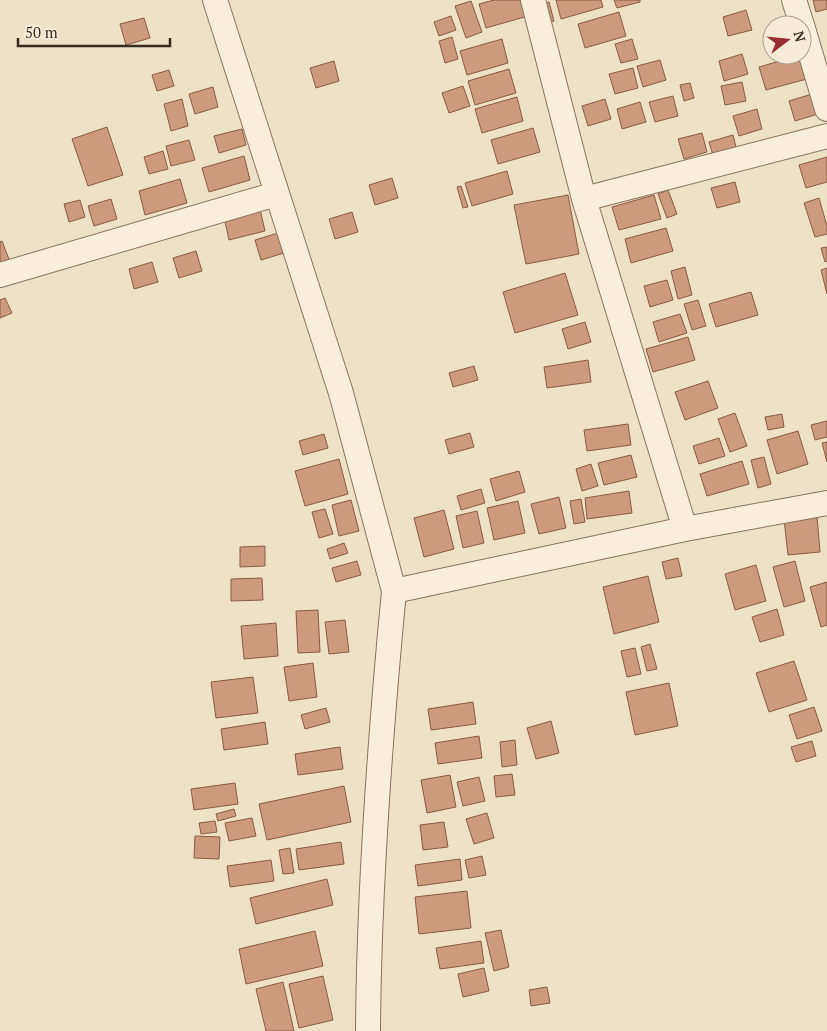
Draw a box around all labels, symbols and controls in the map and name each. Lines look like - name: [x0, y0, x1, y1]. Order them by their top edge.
- scale bar: [18, 15, 170, 47]
- north arrow: [762, 15, 812, 65]
- text: 50 m: [25, 22, 58, 42]
- text: N: [789, 29, 811, 44]

